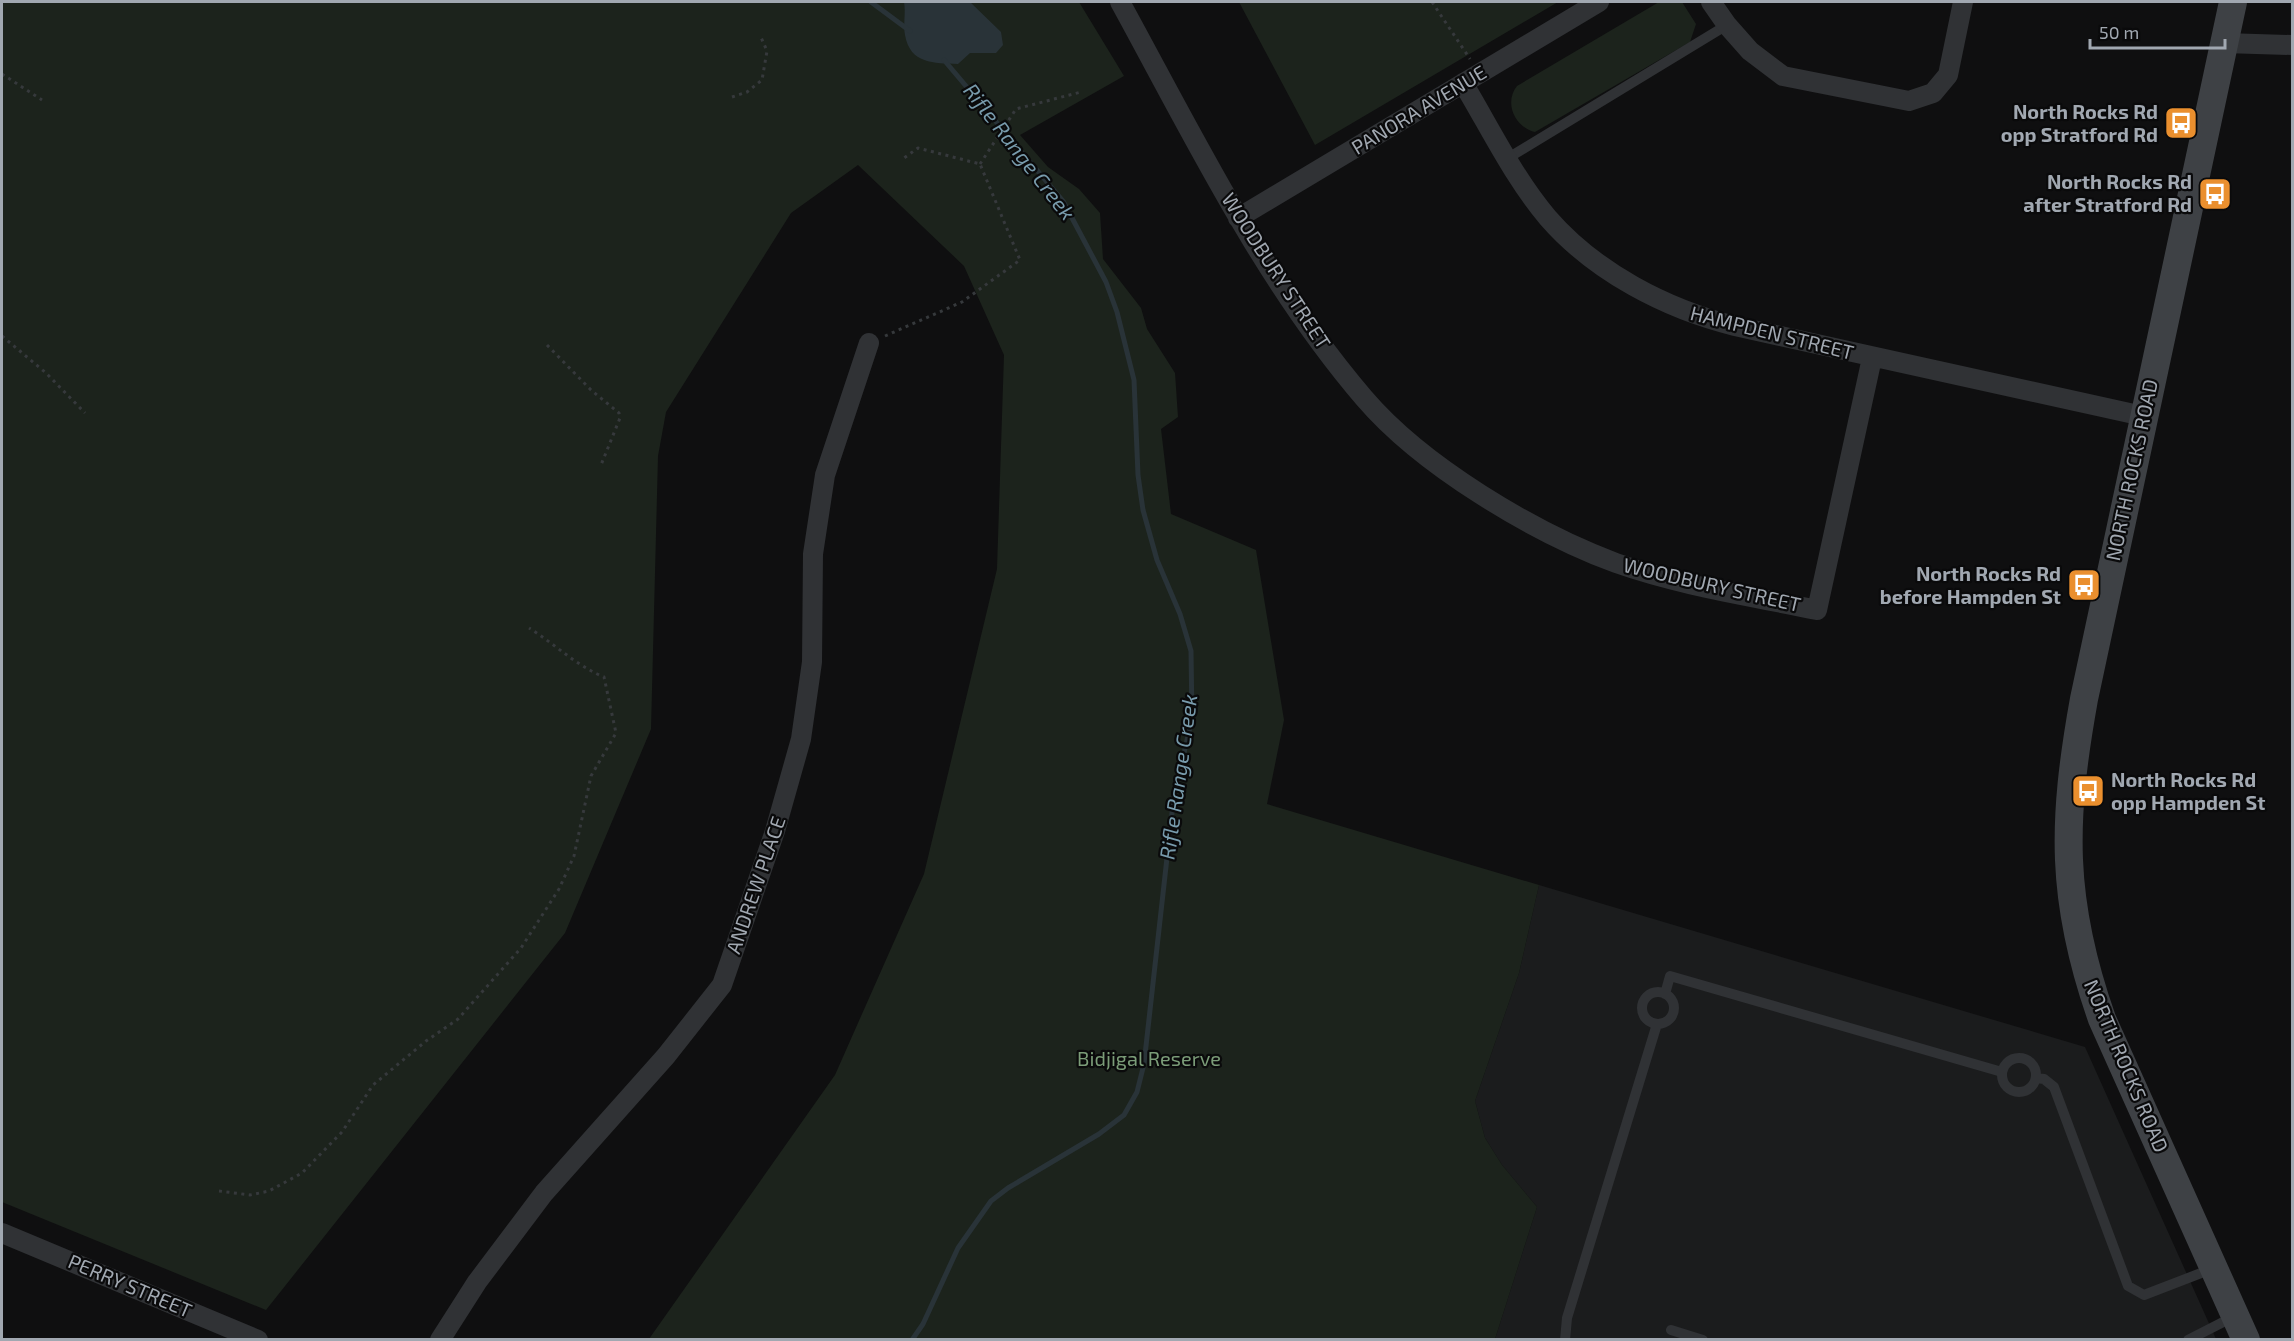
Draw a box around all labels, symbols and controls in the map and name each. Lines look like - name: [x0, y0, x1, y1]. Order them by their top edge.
- scale bar: [2090, 12, 2225, 50]
- text: 50 m: [2099, 21, 2139, 43]
- street label: PANORA AVENUE: [1347, 59, 1490, 159]
- water label: Rifle Range Creek: [959, 78, 1081, 224]
- place label: North Rocks Rd opp Stratford Rd: [2001, 99, 2158, 146]
- bus stop icon: North Rocks Rd opp Stratford Rd: [2163, 105, 2199, 141]
- place label: North Rocks Rd after Stratford Rd: [2023, 169, 2192, 216]
- bus stop icon: North Rocks Rd after Stratford Rd: [2197, 176, 2233, 212]
- street label: WOODBURY STREET: [1217, 188, 1336, 353]
- street label: HAMPDEN STREET: [1688, 300, 1857, 364]
- street label: NORTH ROCKS ROAD: [2100, 377, 2162, 563]
- street label: WOODBURY STREET: [1621, 552, 1804, 616]
- place label: North Rocks Rd before Hampden St: [1880, 561, 2061, 608]
- bus stop icon: North Rocks Rd before Hampden St: [2066, 567, 2102, 603]
- water label: Rifle Range Creek: [1154, 692, 1201, 861]
- place label: North Rocks Rd opp Hampden St: [2111, 767, 2265, 814]
- bus stop icon: North Rocks Rd opp Hampden St: [2070, 773, 2106, 809]
- street label: ANDREW PLACE: [720, 813, 790, 956]
- street label: NORTH ROCKS ROAD: [2080, 976, 2174, 1155]
- park label: Bidjigal Reserve: [1077, 1046, 1221, 1070]
- street label: PERRY STREET: [65, 1248, 196, 1322]

